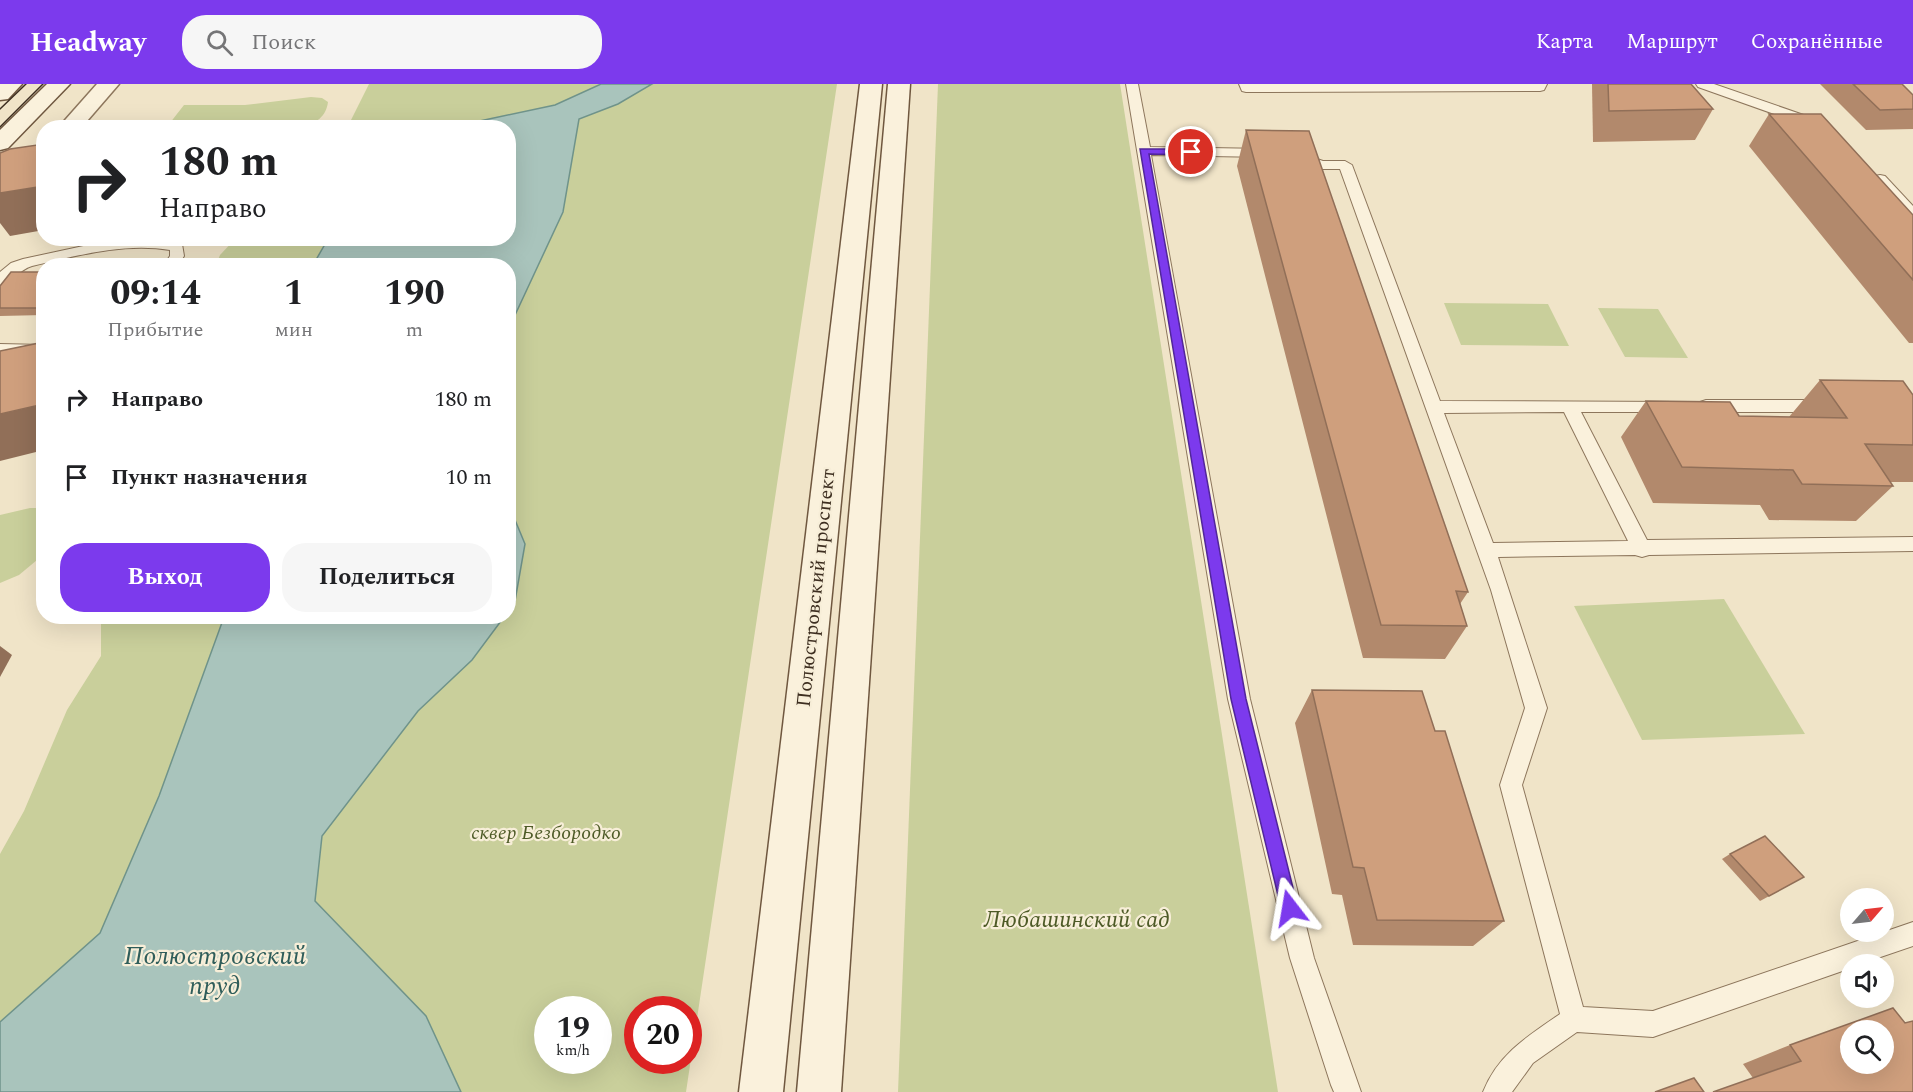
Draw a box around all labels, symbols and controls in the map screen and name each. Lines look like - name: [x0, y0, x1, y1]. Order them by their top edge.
- search box: [182, 15, 602, 69]
- text: Headway: [30, 21, 146, 64]
- icon: search: [203, 26, 236, 59]
- text: Поиск: [251, 26, 316, 59]
- text: Карта: [1536, 26, 1593, 58]
- text: Маршрут: [1626, 26, 1718, 58]
- text: Сохранённые: [1751, 26, 1883, 58]
- pin: [1165, 126, 1216, 177]
- text: 180 m: [159, 131, 278, 194]
- icon: arrive: [1174, 135, 1207, 168]
- icon: right: [60, 144, 138, 222]
- text: Направо: [159, 188, 267, 230]
- text: 09:14: [110, 266, 201, 321]
- text: 1: [284, 266, 304, 321]
- text: 190: [384, 266, 445, 321]
- text: Прибытие: [107, 315, 203, 345]
- text: мин: [275, 315, 313, 345]
- text: m: [406, 315, 423, 345]
- icon: right: [60, 383, 93, 416]
- text: Направо: [111, 383, 203, 416]
- text: 180 m: [435, 383, 492, 416]
- icon: arrive: [60, 461, 93, 494]
- text: Пункт назначения: [111, 461, 308, 494]
- text: 10 m: [446, 461, 492, 494]
- street label: Полюстровский проспект: [789, 467, 843, 709]
- button: Выход: [60, 543, 270, 612]
- button: Поделиться: [282, 543, 492, 612]
- park label: сквер Безбородко: [471, 818, 621, 848]
- position arrow: [1258, 876, 1322, 940]
- north arrow: [1840, 888, 1894, 942]
- map controls: [1840, 888, 1894, 1074]
- park label: Любашинский сад: [983, 902, 1170, 938]
- water label: Полюстровский пруд: [124, 936, 306, 1006]
- button: sound: [1840, 954, 1894, 1008]
- speed limit sign: 20: [624, 996, 702, 1074]
- text: 19: [556, 1005, 590, 1051]
- button: search: [1840, 1020, 1894, 1074]
- text: km/h: [556, 1039, 590, 1062]

